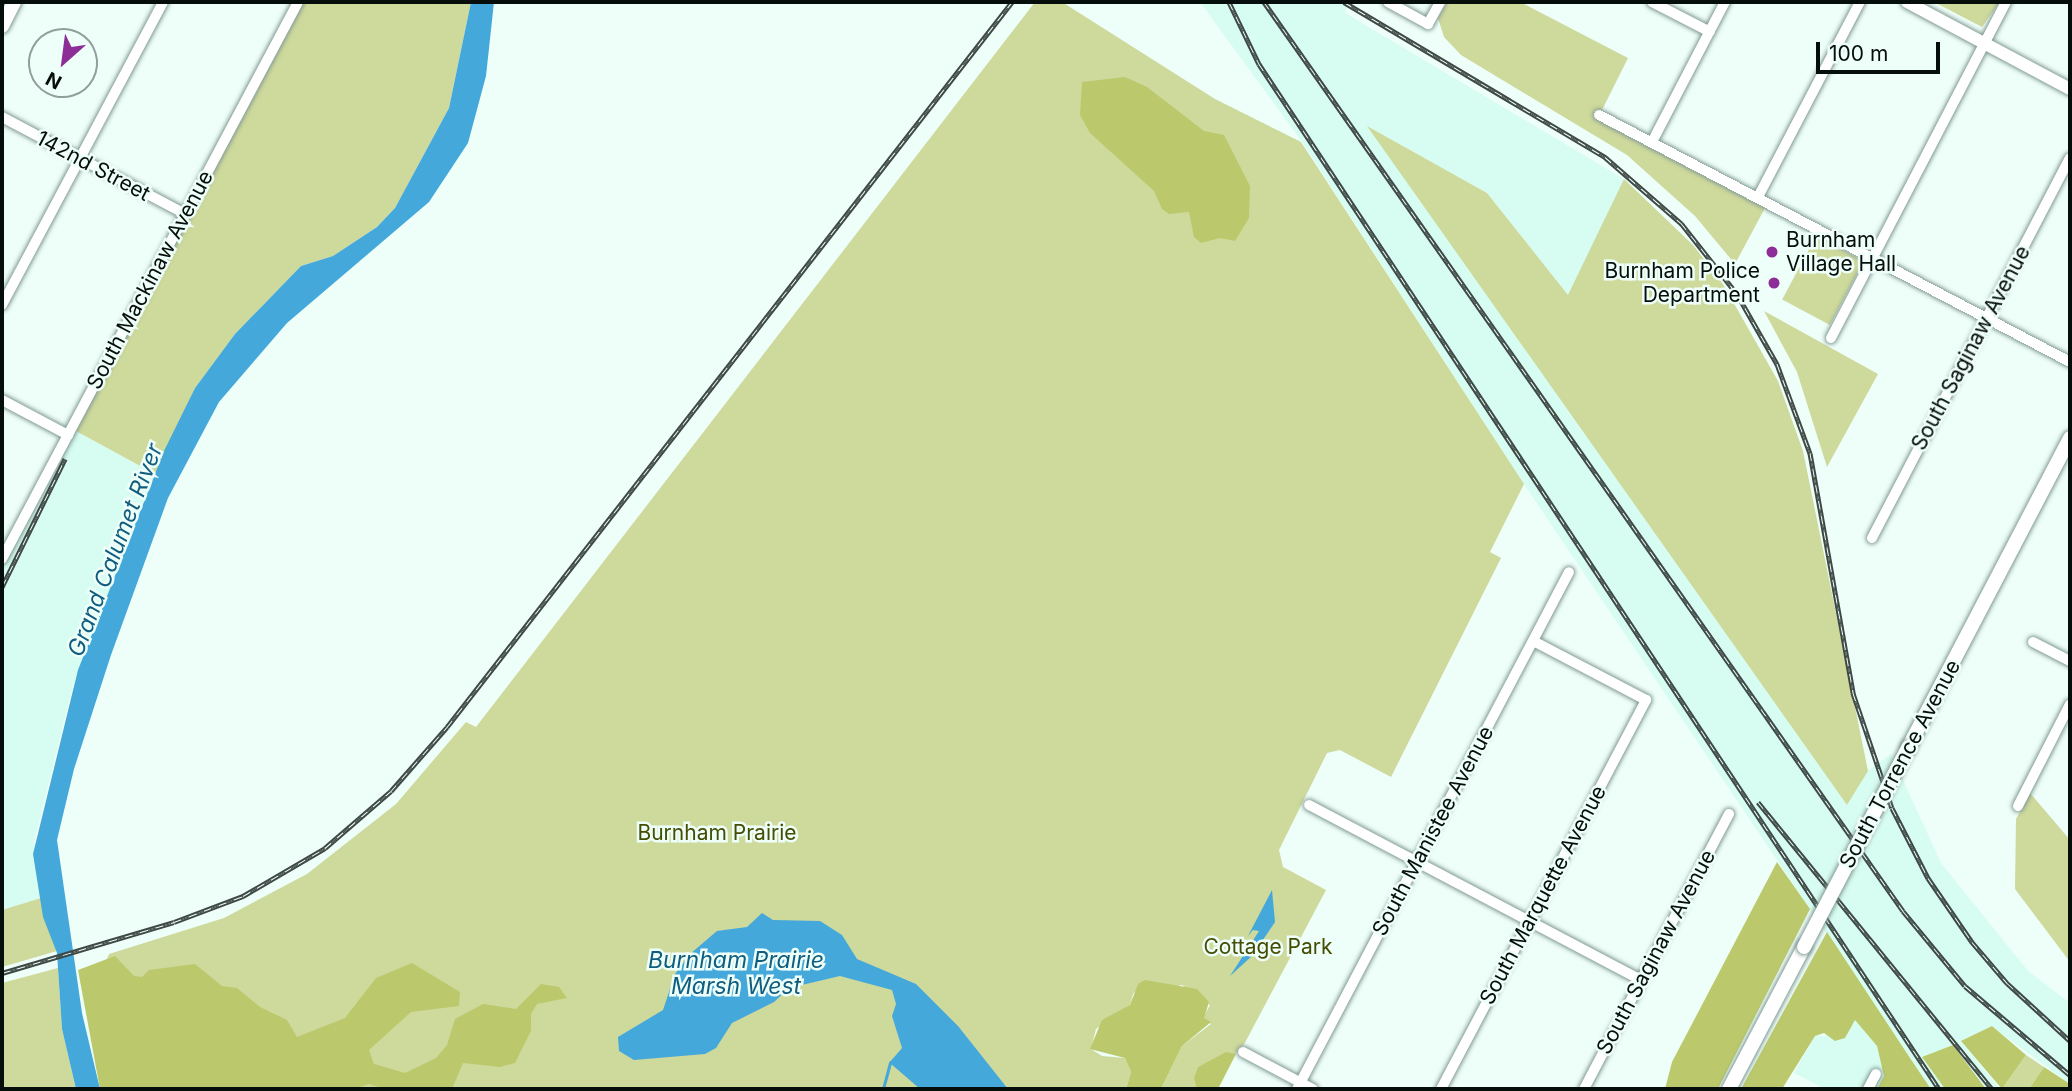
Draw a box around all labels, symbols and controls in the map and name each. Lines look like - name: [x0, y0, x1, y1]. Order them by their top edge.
- north arrow: [28, 28, 98, 98]
- scale bar: [1820, 28, 1944, 72]
- text: 100 m: [1829, 41, 1888, 66]
- text: N: [42, 67, 66, 94]
- street label: 142nd Street: [32, 125, 154, 207]
- street label: South Mackinaw Avenue: [82, 166, 218, 394]
- place label: Burnham Village Hall: [1786, 227, 1896, 277]
- street label: South Saginaw Avenue: [1906, 241, 2036, 455]
- marker: Burnham Village Hall: [1764, 244, 1780, 260]
- place label: Burnham Police Department: [1604, 258, 1760, 308]
- marker: Burnham Police Department: [1766, 275, 1782, 291]
- water label: Grand Calumet River: [62, 440, 168, 660]
- street label: South Torrence Avenue: [1834, 655, 1966, 873]
- street label: South Manistee Avenue: [1367, 722, 1499, 940]
- street label: South Marquette Avenue: [1474, 781, 1612, 1009]
- park label: Burnham Prairie: [637, 820, 797, 846]
- street label: South Saginaw Avenue: [1591, 845, 1721, 1059]
- park label: Cottage Park: [1203, 934, 1333, 960]
- water label: Burnham Prairie Marsh West: [648, 946, 824, 1000]

